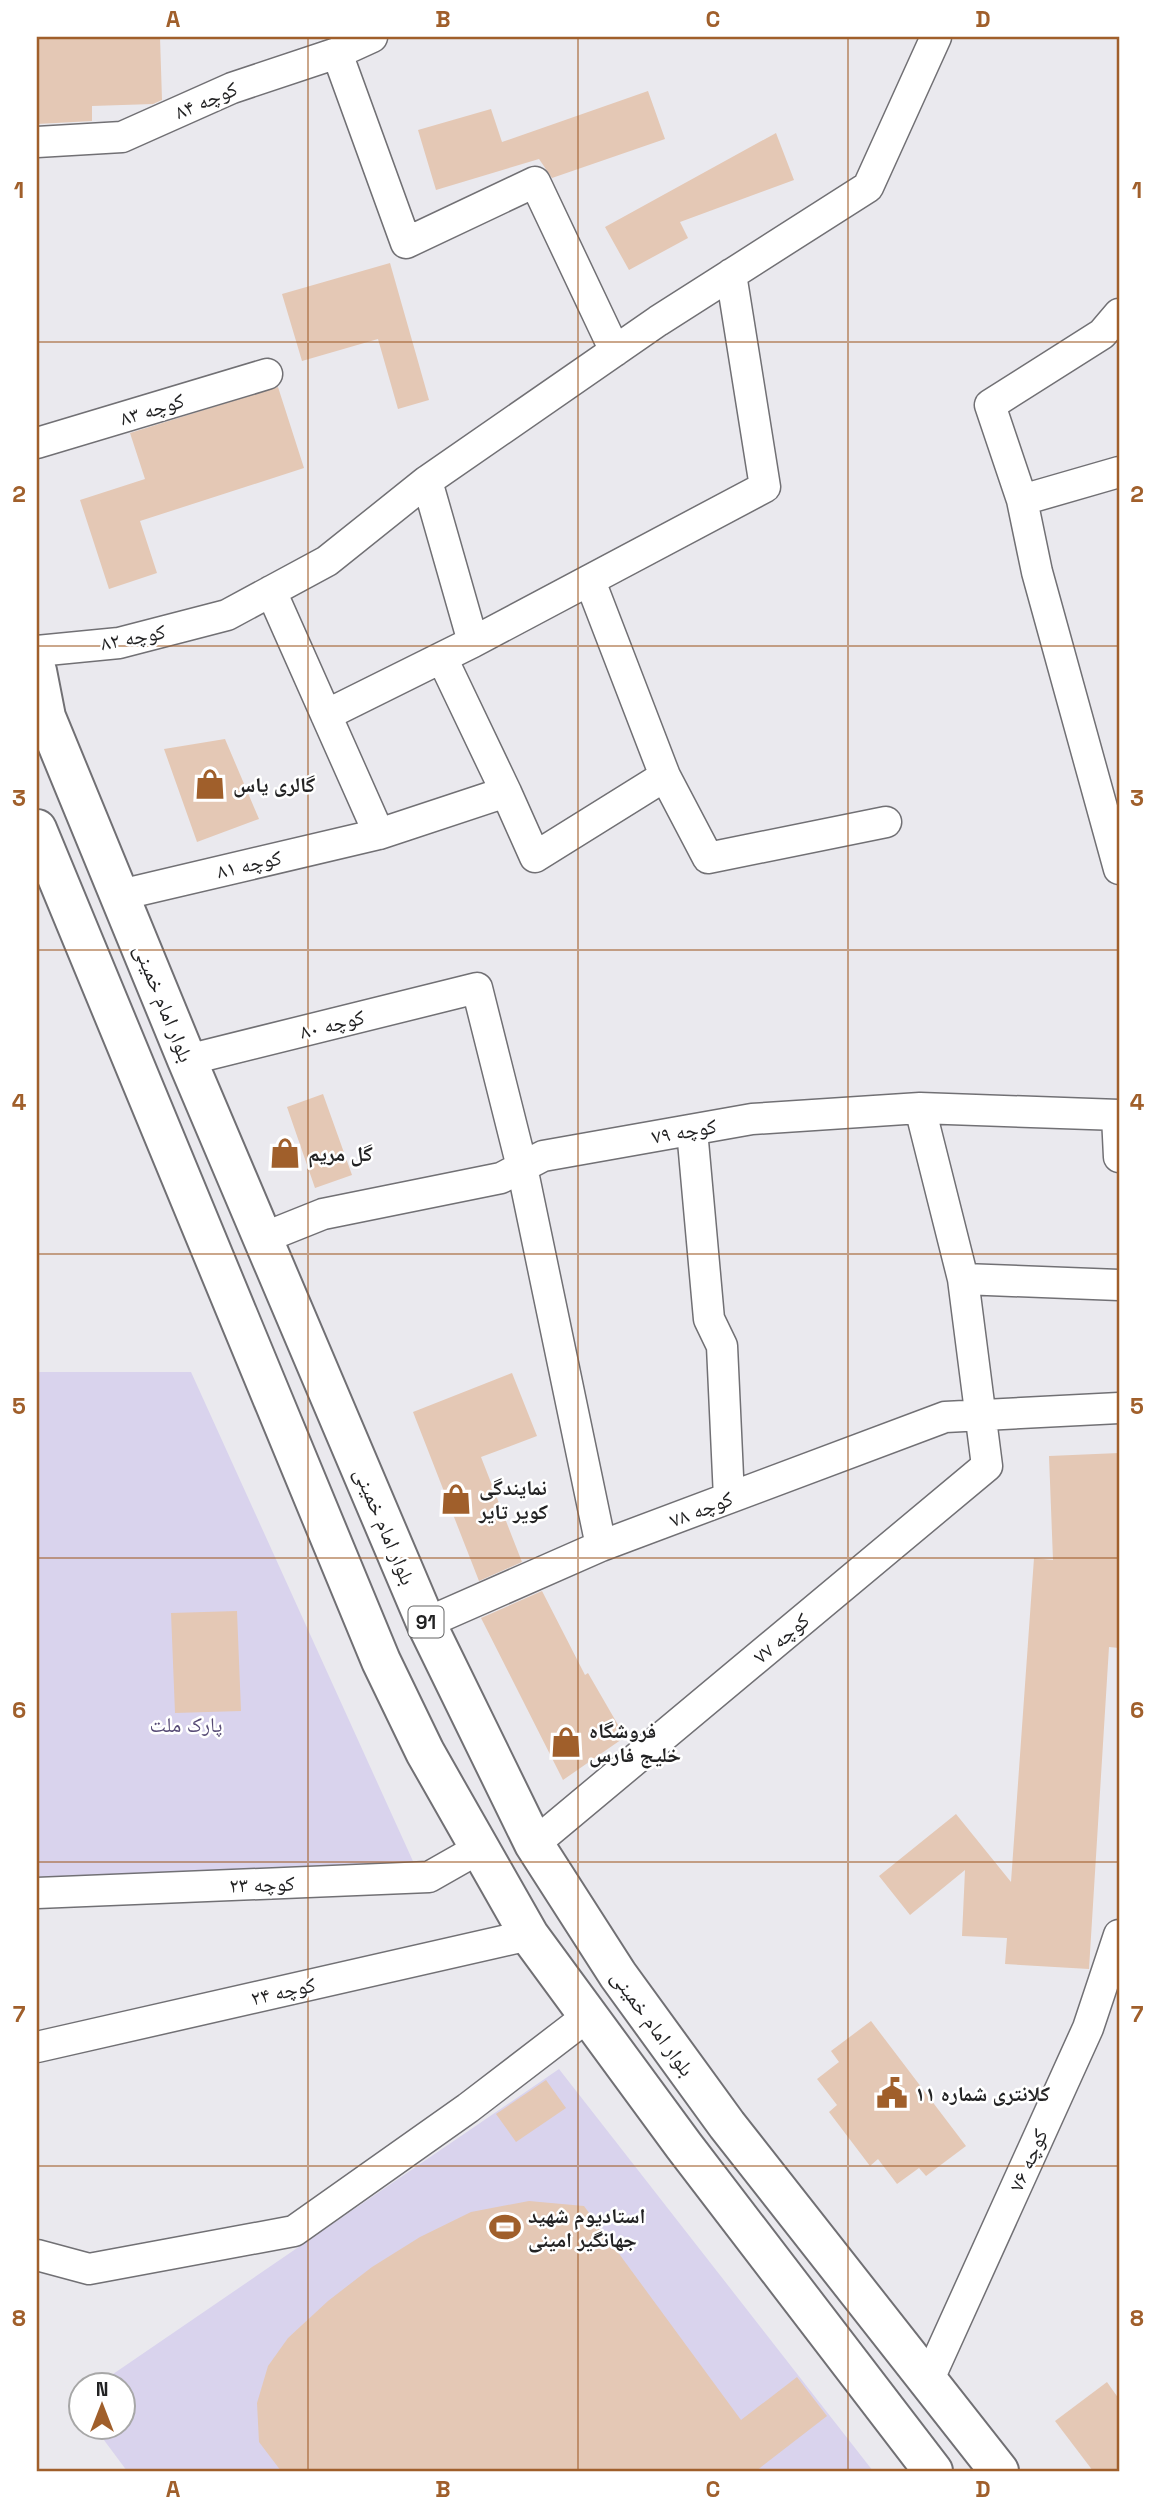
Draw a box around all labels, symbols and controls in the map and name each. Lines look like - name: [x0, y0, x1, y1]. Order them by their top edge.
- text: A: [166, 4, 181, 34]
- text: B: [435, 4, 451, 34]
- text: C: [706, 4, 720, 34]
- text: D: [975, 4, 991, 34]
- street label: کوچه ۸۴: [171, 75, 242, 125]
- text: 1: [14, 175, 24, 205]
- text: 1: [1132, 175, 1142, 205]
- street label: کوچه ۸۳: [117, 386, 188, 432]
- text: 2: [12, 479, 26, 509]
- text: 2: [1130, 479, 1144, 509]
- street label: کوچه ۸۲: [98, 617, 168, 657]
- shop icon: گالری یاس: [193, 767, 227, 801]
- place label: گالری یاس: [233, 771, 315, 798]
- text: 3: [12, 783, 26, 813]
- text: 3: [1130, 783, 1144, 813]
- street label: کوچه ۸۱: [214, 843, 284, 885]
- street label: بلوار امام خمینی: [127, 940, 200, 1066]
- street label: کوچه ۸۰: [297, 1003, 367, 1045]
- text: 4: [12, 1087, 27, 1117]
- text: 4: [1130, 1087, 1145, 1117]
- street label: کوچه ۷۹: [649, 1112, 719, 1150]
- shop icon: گل مریم: [268, 1136, 302, 1170]
- place label: گل مریم: [308, 1140, 373, 1168]
- text: 5: [12, 1391, 26, 1421]
- text: 5: [1130, 1391, 1144, 1421]
- street label: بلوار امام خمینی: [347, 1463, 422, 1589]
- place label: نمایندگی کویر تایر: [478, 1474, 548, 1525]
- shop icon: نمایندگی کویر تایر: [439, 1482, 473, 1516]
- street label: کوچه ۷۸: [666, 1485, 737, 1533]
- road number: 91: [408, 1606, 444, 1638]
- street label: کوچه ۷۷: [747, 1606, 815, 1669]
- text: 6: [12, 1695, 26, 1725]
- text: 6: [1130, 1695, 1144, 1725]
- park label: پارک ملت: [149, 1711, 223, 1738]
- place label: فروشگاه خلیج فارس: [589, 1717, 681, 1769]
- shop icon: فروشگاه خلیج فارس: [549, 1725, 583, 1759]
- street label: کوچه ۲۳: [229, 1869, 296, 1899]
- street label: بلوار امام خمینی: [605, 1965, 701, 2082]
- street label: کوچه ۲۴: [248, 1970, 318, 2012]
- text: 7: [13, 1999, 26, 2029]
- text: 7: [1131, 1999, 1144, 2029]
- public building icon: کلانتری شماره ۱۱: [875, 2076, 909, 2110]
- place label: کلانتری شماره ۱۱: [915, 2080, 1050, 2107]
- street label: کوچه ۷۶: [1002, 2124, 1054, 2195]
- place label: استادیوم شهید جهانگیر امینی: [528, 2202, 646, 2253]
- sports icon: استادیوم شهید جهانگیر امینی: [488, 2210, 522, 2244]
- text: 8: [12, 2303, 26, 2333]
- text: 8: [1130, 2303, 1144, 2333]
- north arrow: [66, 2372, 136, 2442]
- text: N: [96, 2377, 108, 2402]
- text: A: [166, 2474, 181, 2504]
- text: B: [435, 2474, 451, 2504]
- text: C: [706, 2474, 720, 2504]
- text: D: [975, 2474, 991, 2504]

